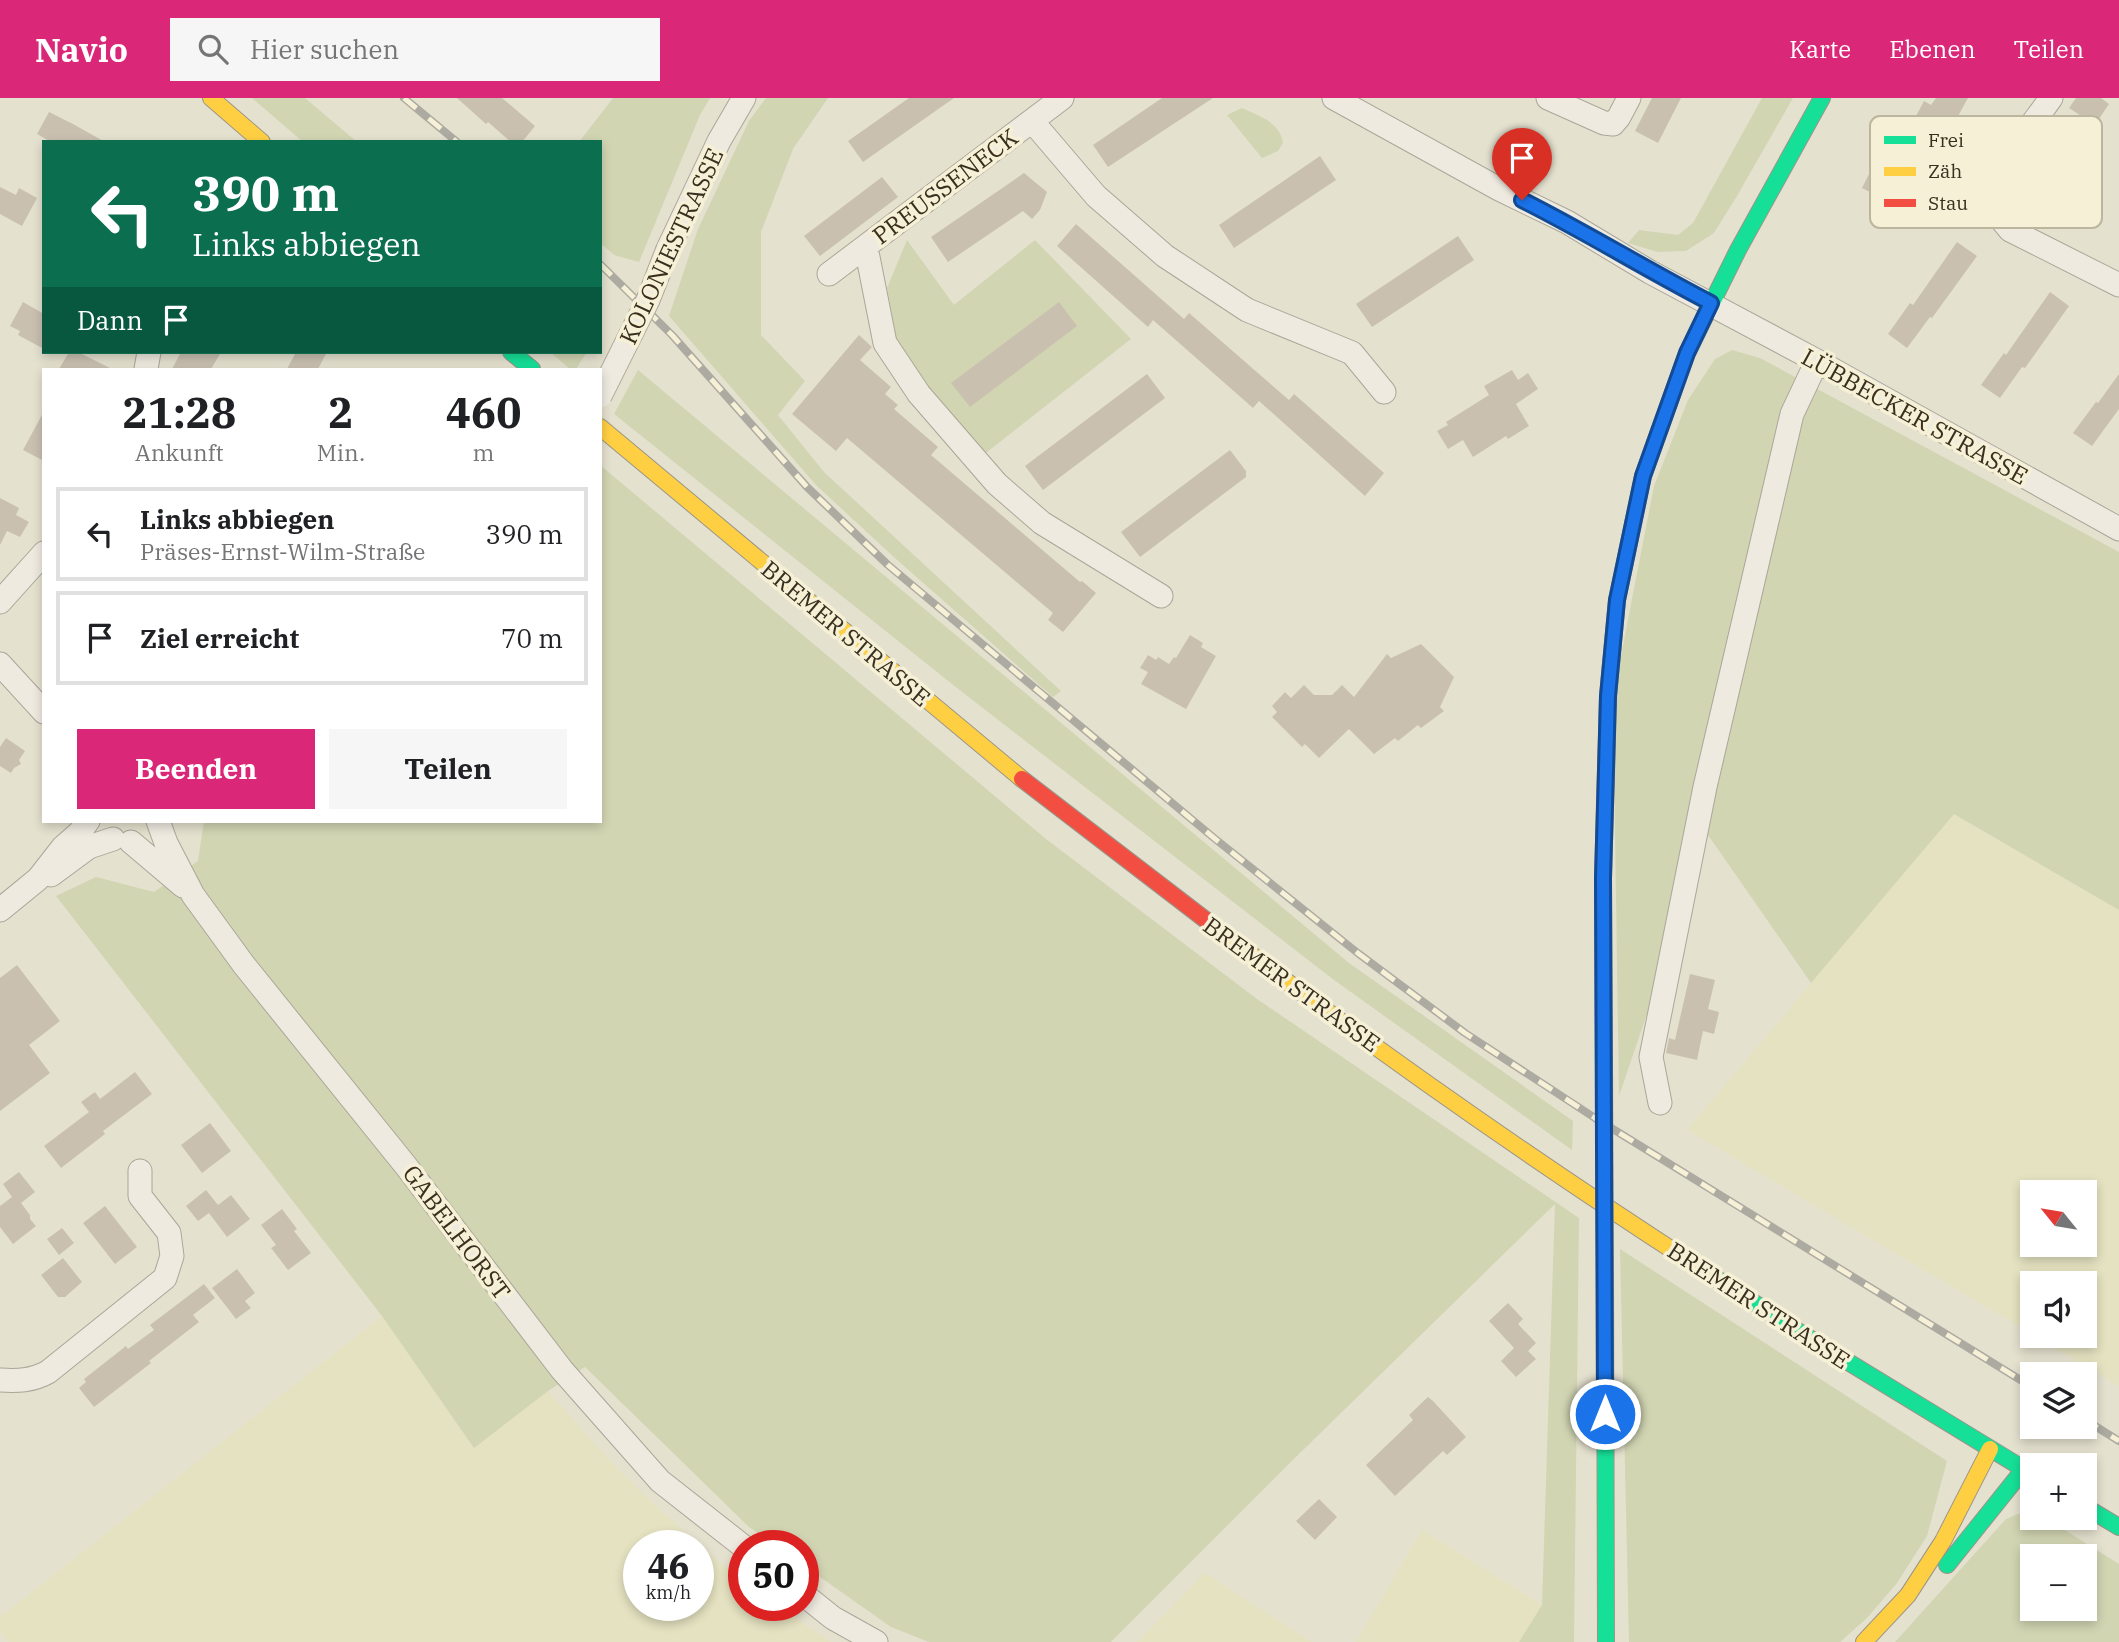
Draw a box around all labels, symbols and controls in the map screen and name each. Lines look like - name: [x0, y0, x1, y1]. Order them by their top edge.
- search box: [170, 18, 660, 81]
- text: Navio: [35, 28, 128, 71]
- icon: search: [194, 30, 232, 68]
- text: Hier suchen: [250, 32, 399, 66]
- text: Karte: [1789, 33, 1851, 65]
- text: Ebenen: [1889, 33, 1976, 65]
- text: Teilen: [2014, 33, 2084, 65]
- legend: [1870, 116, 2102, 228]
- street label: PREUSSENECK: [866, 121, 1024, 251]
- pin: [1492, 128, 1552, 200]
- text: Frei: [1928, 128, 1964, 152]
- icon: arrive: [1503, 139, 1541, 177]
- street label: KOLONIESTRASSE: [612, 143, 730, 349]
- text: Zäh: [1928, 159, 1962, 183]
- text: 390 m: [192, 161, 339, 224]
- icon: left: [77, 168, 168, 259]
- text: Stau: [1928, 191, 1968, 215]
- text: Links abbiegen: [192, 223, 421, 265]
- icon: arrive: [157, 301, 195, 339]
- text: Dann: [77, 303, 143, 337]
- street label: LÜBBECKER STRASSE: [1796, 340, 2034, 492]
- text: 21:28: [123, 385, 236, 440]
- text: 2: [328, 385, 354, 440]
- text: 460: [446, 385, 521, 440]
- text: Ankunft: [135, 437, 224, 467]
- text: Min.: [317, 437, 365, 467]
- text: m: [473, 437, 495, 467]
- text: Links abbiegen: [140, 502, 335, 536]
- icon: left: [81, 515, 119, 553]
- text: 390 m: [485, 517, 563, 551]
- text: Präses-Ernst-Wilm-Straße: [140, 536, 425, 566]
- street label: BREMER STRASSE: [755, 553, 937, 713]
- icon: arrive: [81, 619, 119, 657]
- text: Ziel erreicht: [140, 621, 299, 655]
- text: 70 m: [501, 621, 563, 655]
- button: Beenden: [77, 729, 315, 809]
- button: Teilen: [329, 729, 567, 809]
- street label: BREMER STRASSE: [1197, 909, 1387, 1059]
- street label: GABELHORST: [396, 1158, 518, 1306]
- north arrow: [2020, 1180, 2096, 1256]
- map controls: [2020, 1180, 2097, 1621]
- street label: BREMER STRASSE: [1662, 1234, 1856, 1376]
- button: sound: [2020, 1271, 2097, 1348]
- button: layers: [2020, 1362, 2097, 1439]
- position arrow: [1568, 1377, 1642, 1451]
- button: +: [2020, 1453, 2097, 1530]
- speed limit sign: 50: [728, 1530, 819, 1621]
- text: 46: [647, 1543, 690, 1589]
- button: −: [2020, 1544, 2097, 1621]
- text: km/h: [646, 1581, 691, 1604]

